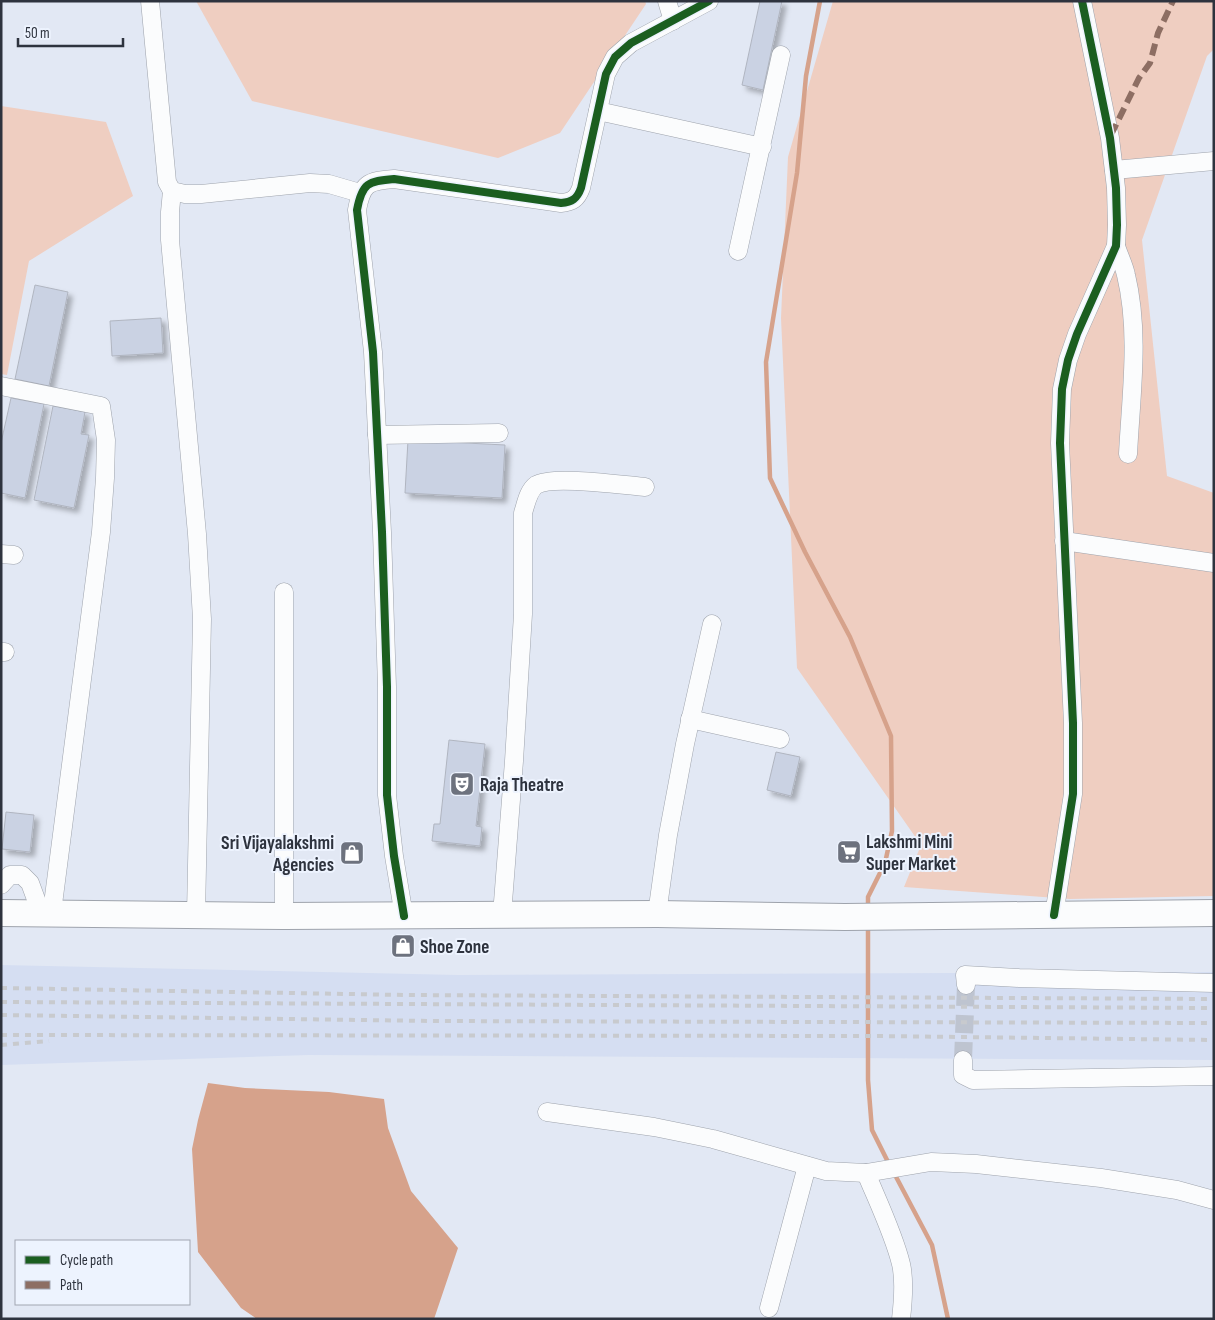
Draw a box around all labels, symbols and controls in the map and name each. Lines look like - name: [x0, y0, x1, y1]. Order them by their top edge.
- scale bar: [18, 15, 122, 47]
- text: 50 m: [25, 24, 50, 43]
- theatre icon: Raja Theatre: [449, 771, 475, 797]
- place label: Raja Theatre: [480, 774, 564, 797]
- place label: Lakshmi Mini Super Market: [866, 831, 956, 876]
- place label: Sri Vijayalakshmi Agencies: [221, 832, 334, 877]
- supermarket icon: Lakshmi Mini Super Market: [836, 839, 862, 865]
- shop icon: Sri Vijayalakshmi Agencies: [339, 840, 365, 866]
- shop icon: Shoe Zone: [390, 933, 416, 959]
- place label: Shoe Zone: [420, 936, 489, 959]
- legend: [15, 1240, 190, 1305]
- text: Cycle path: [60, 1251, 113, 1270]
- text: Path: [60, 1276, 83, 1295]

